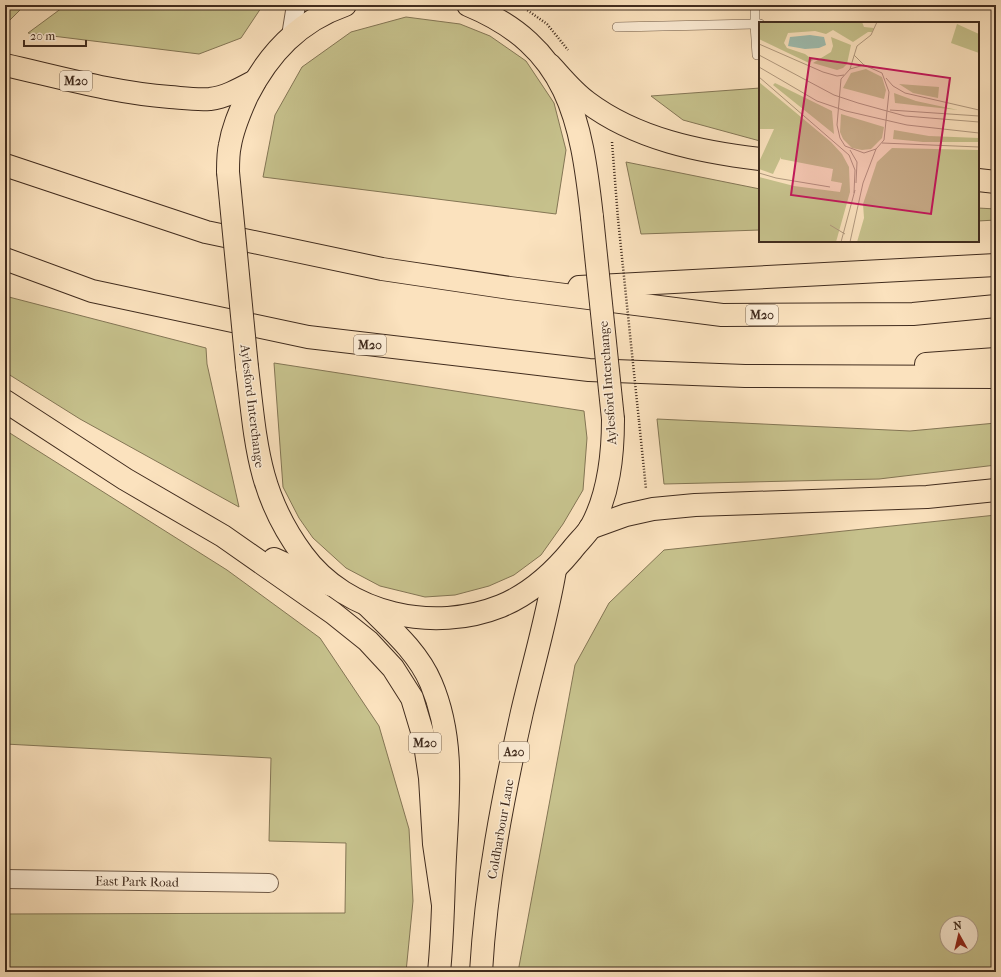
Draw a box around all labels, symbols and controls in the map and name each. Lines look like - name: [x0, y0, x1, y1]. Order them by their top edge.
- scale bar: [24, 22, 86, 48]
- inset map: [759, 22, 979, 242]
- text: 20 m: [30, 29, 55, 43]
- road number: M20: [60, 71, 92, 91]
- road number: M20: [746, 305, 778, 325]
- street label: Aylesford Interchange: [596, 320, 619, 446]
- road number: M20: [354, 335, 386, 355]
- street label: Aylesford Interchange: [237, 342, 268, 469]
- road number: M20: [409, 733, 441, 753]
- road number: A20: [499, 742, 529, 762]
- street label: Coldharbour Lane: [484, 777, 517, 880]
- street label: East Park Road: [95, 873, 180, 890]
- north arrow: [939, 915, 979, 955]
- text: N: [953, 918, 963, 933]

